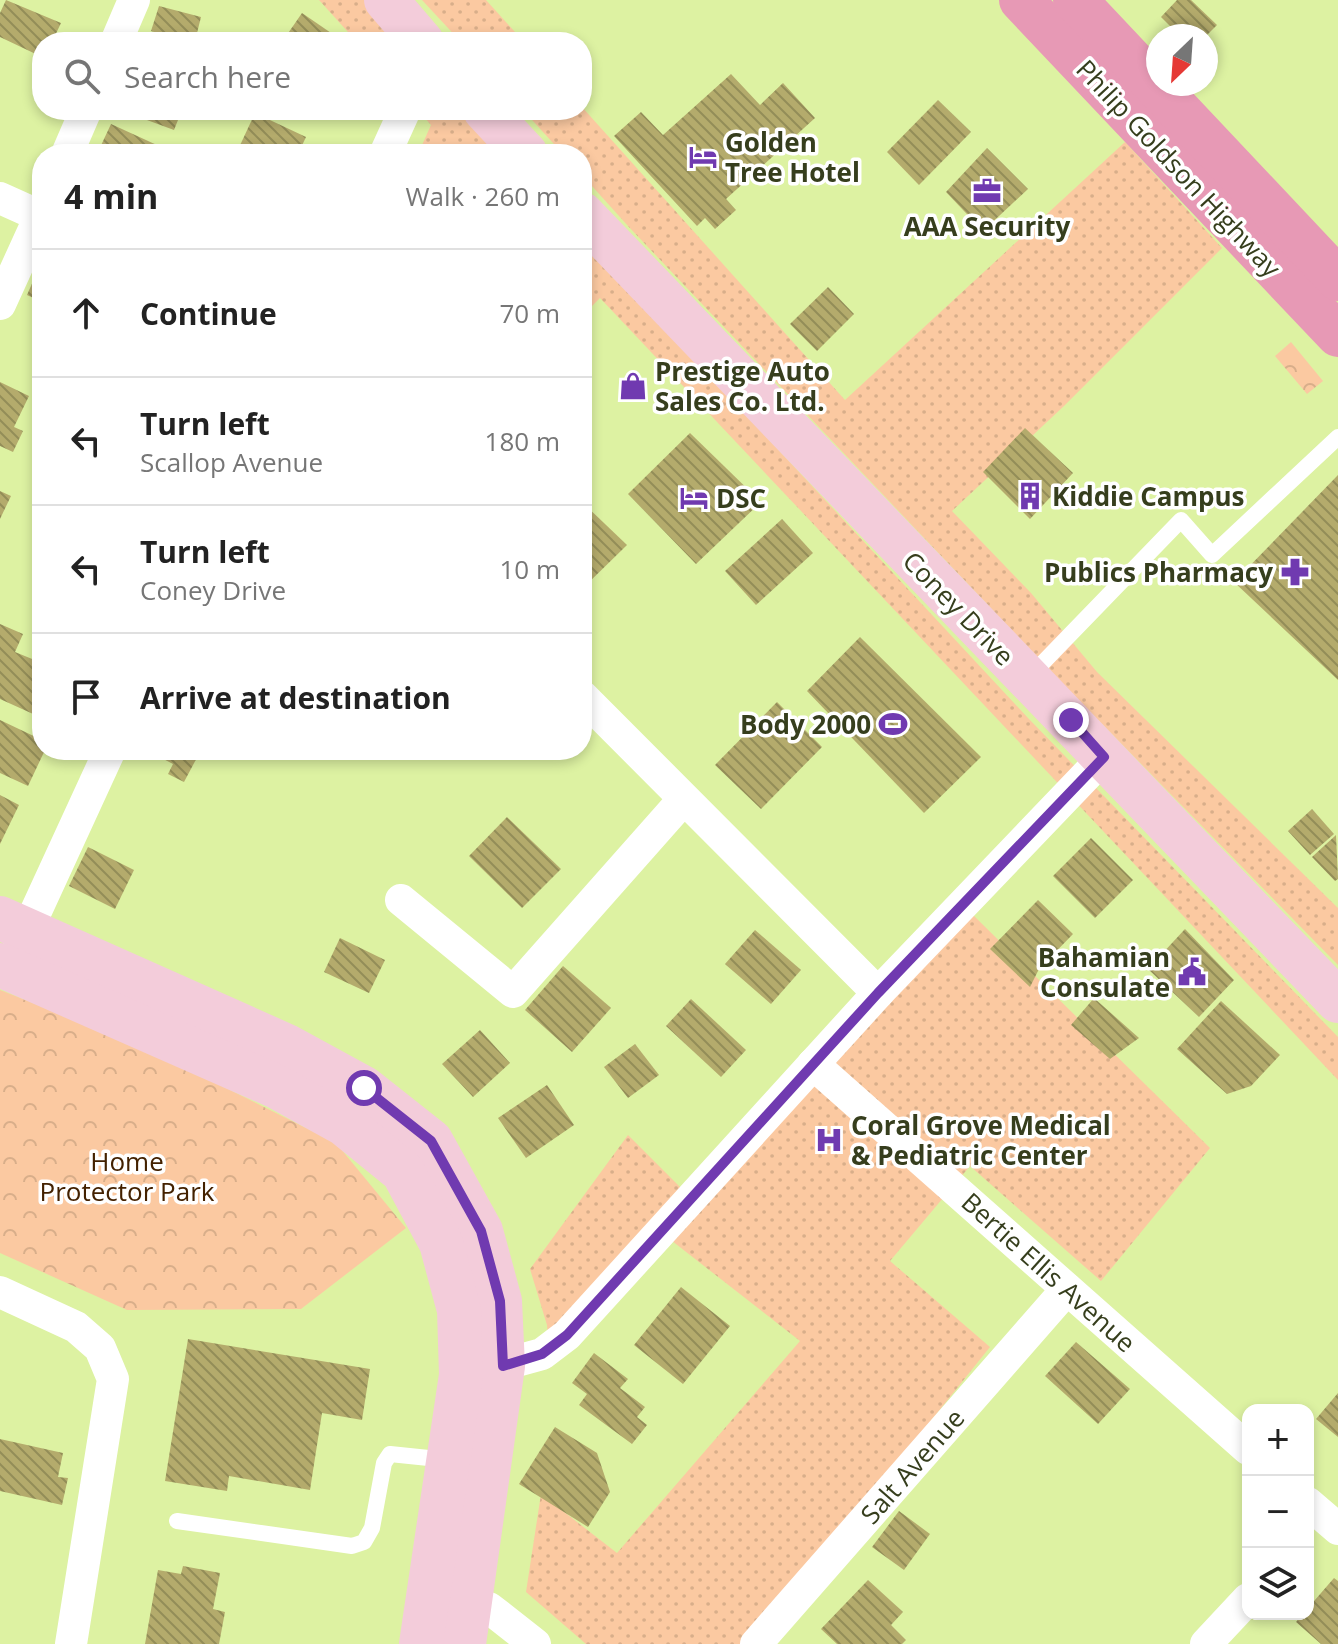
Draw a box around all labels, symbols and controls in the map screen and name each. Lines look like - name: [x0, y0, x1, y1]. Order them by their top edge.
- north arrow: [1146, 24, 1218, 96]
- search box: [32, 32, 592, 120]
- street label: Philip Goldson Highway: [1069, 51, 1290, 285]
- icon: search: [60, 54, 104, 98]
- text: Search here: [124, 56, 291, 97]
- place label: Golden Tree Hotel: [725, 124, 860, 190]
- hotel icon: Golden Tree Hotel: [688, 142, 718, 172]
- text: 4 min: [64, 173, 158, 219]
- office icon: AAA Security: [972, 176, 1002, 206]
- text: Walk · 260 m: [406, 178, 560, 214]
- place label: AAA Security: [904, 208, 1070, 244]
- icon: ahead: [64, 291, 108, 335]
- text: Continue: [140, 293, 277, 334]
- text: 70 m: [499, 295, 560, 331]
- place label: Prestige Auto Sales Co. Ltd.: [655, 353, 830, 419]
- shop icon: Prestige Auto Sales Co. Ltd.: [618, 371, 648, 401]
- text: Turn left: [140, 403, 270, 444]
- icon: left: [64, 419, 108, 463]
- text: 180 m: [485, 423, 560, 459]
- text: Scallop Avenue: [140, 444, 323, 480]
- place label: Kiddie Campus: [1052, 478, 1244, 514]
- place label: DSC: [716, 480, 766, 516]
- building icon: Kiddie Campus: [1015, 481, 1045, 511]
- hotel icon: DSC: [679, 483, 709, 513]
- text: Turn left: [140, 531, 270, 572]
- street label: Coney Drive: [895, 543, 1023, 673]
- icon: left: [64, 547, 108, 591]
- text: 10 m: [499, 551, 560, 587]
- place label: Publics Pharmacy: [1044, 554, 1273, 590]
- pharmacy icon: Publics Pharmacy: [1280, 557, 1310, 587]
- text: Coney Drive: [140, 572, 286, 608]
- icon: arrive: [64, 675, 108, 719]
- text: Arrive at destination: [140, 677, 451, 718]
- route end: [1053, 702, 1089, 738]
- place label: Body 2000: [740, 706, 871, 742]
- sports icon: Body 2000: [878, 709, 908, 739]
- place label: Bahamian Consulate: [1038, 939, 1170, 1005]
- public building icon: Bahamian Consulate: [1177, 957, 1207, 987]
- route start: [346, 1070, 382, 1106]
- place label: Coral Grove Medical & Pediatric Center: [851, 1107, 1111, 1173]
- hospital icon: Coral Grove Medical & Pediatric Center: [814, 1125, 844, 1155]
- park label: Home Protector Park: [40, 1143, 215, 1209]
- street label: Bertie Ellis Avenue: [954, 1184, 1144, 1360]
- street label: Salt Avenue: [852, 1401, 972, 1531]
- map controls: [1242, 1404, 1314, 1620]
- button: +: [1242, 1404, 1314, 1476]
- button: −: [1242, 1476, 1314, 1548]
- button: layers: [1242, 1548, 1314, 1620]

